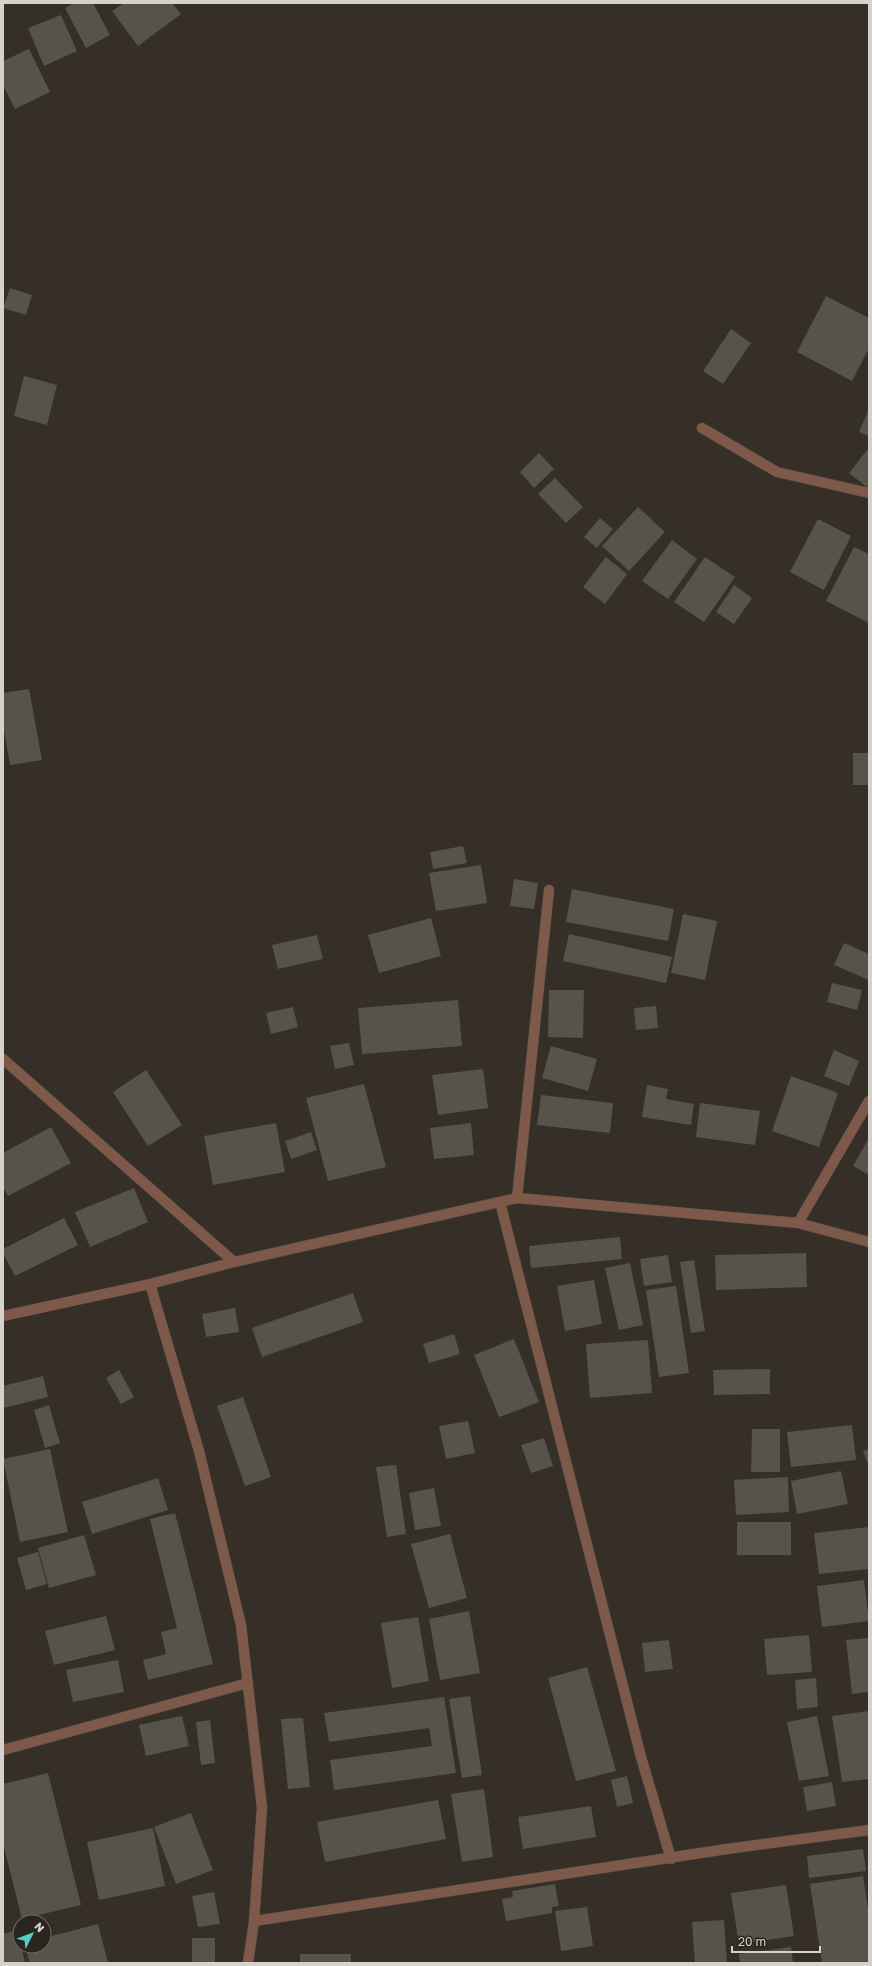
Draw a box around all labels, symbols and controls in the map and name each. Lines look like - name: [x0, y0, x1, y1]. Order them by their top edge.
- north arrow: [12, 1914, 52, 1954]
- text: N: [32, 1920, 47, 1934]
- scale bar: [732, 1928, 820, 1954]
- text: 20 m: [738, 1934, 766, 1949]

